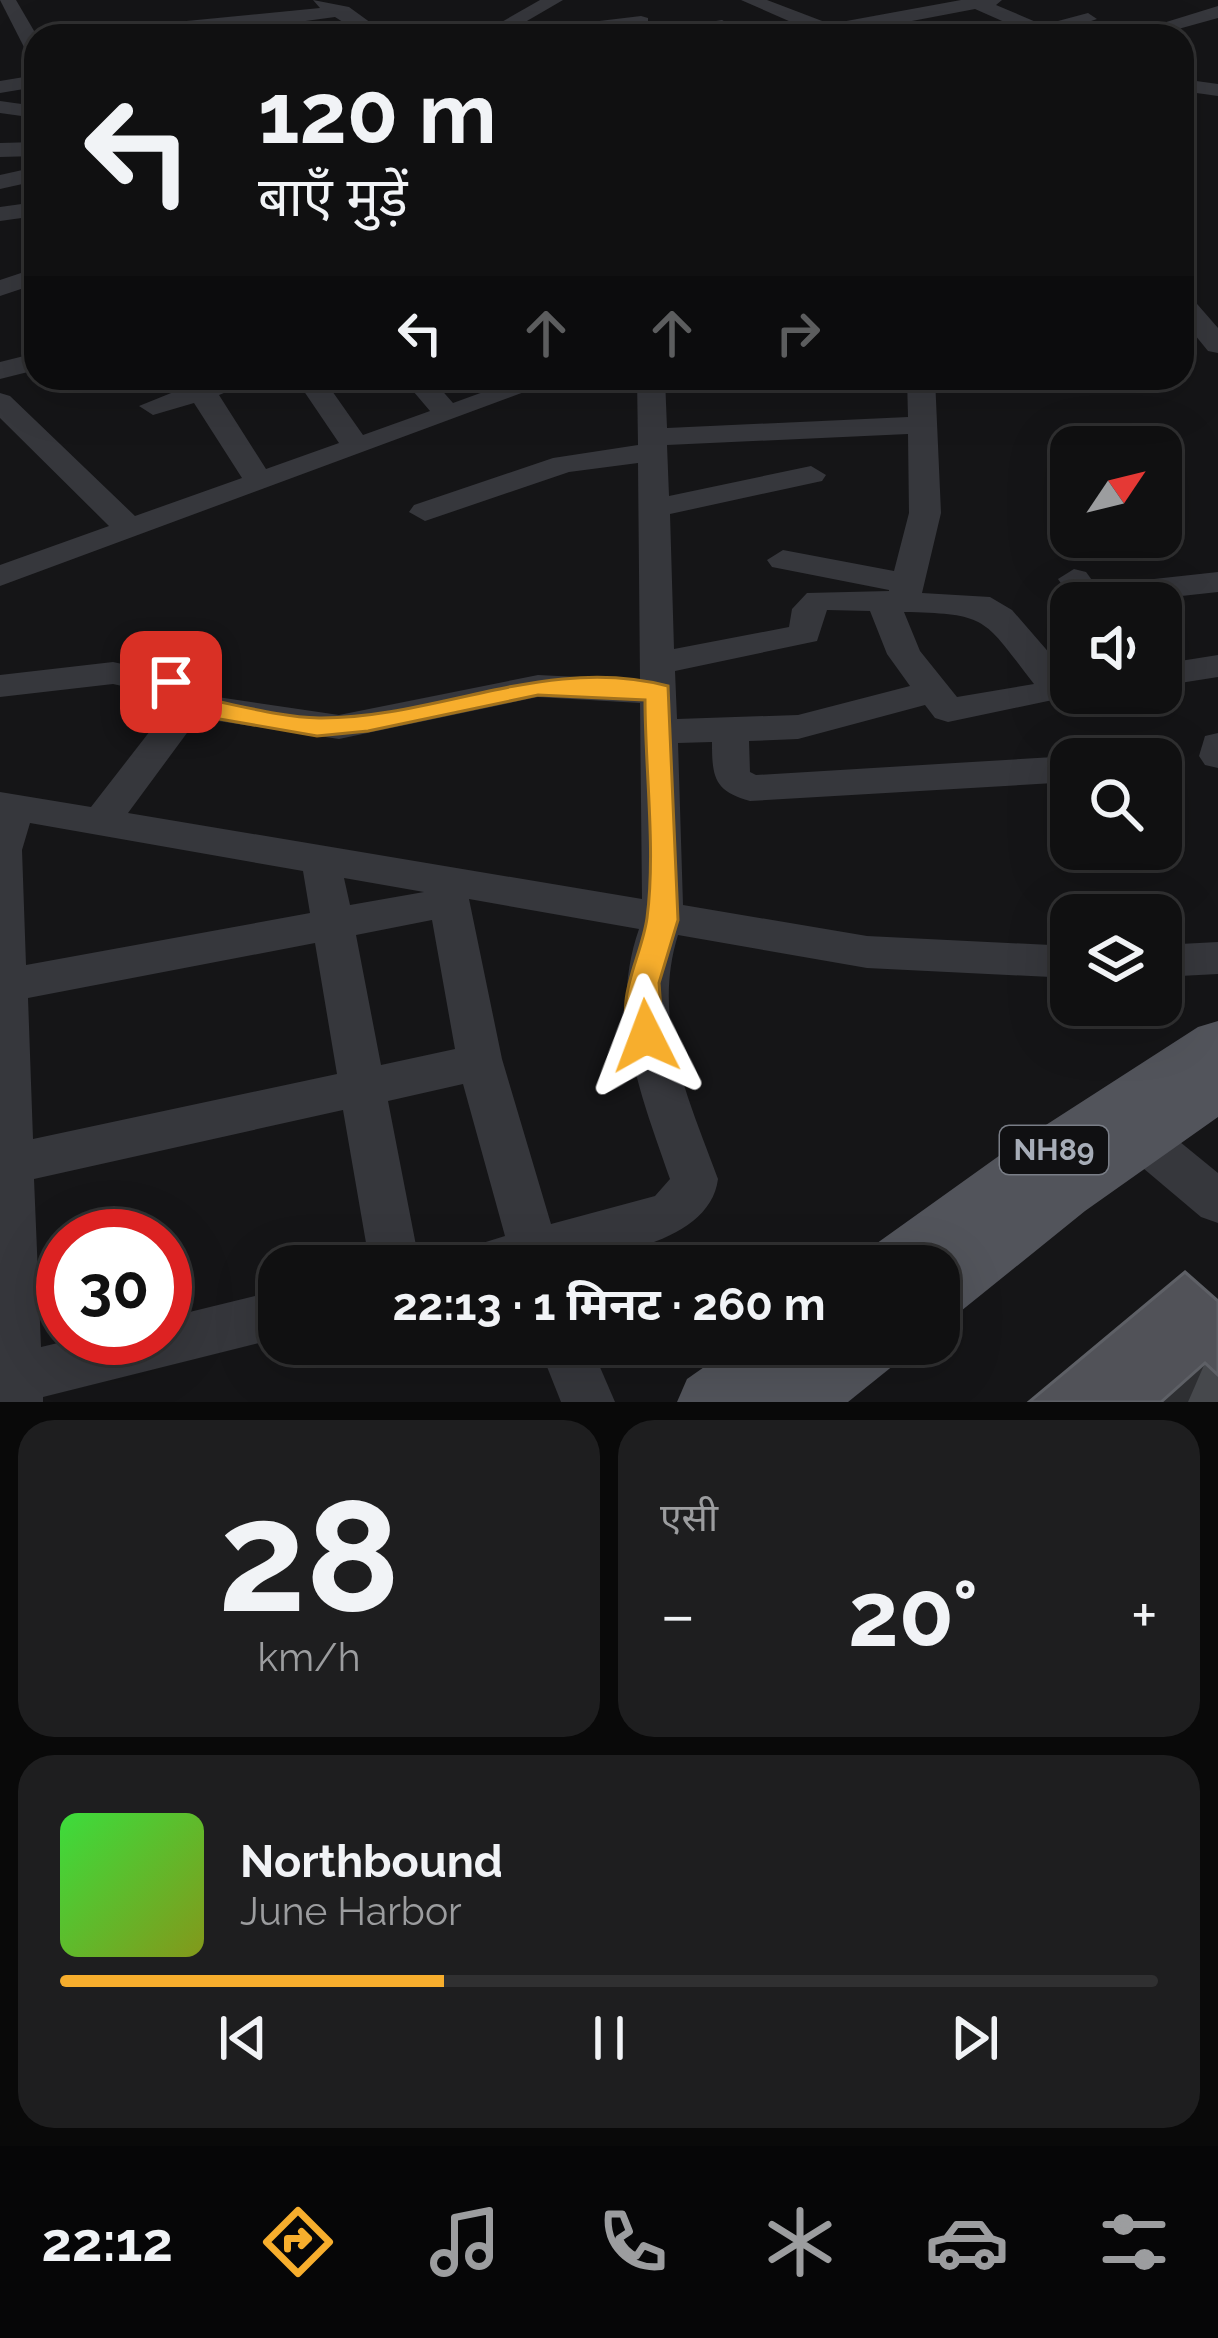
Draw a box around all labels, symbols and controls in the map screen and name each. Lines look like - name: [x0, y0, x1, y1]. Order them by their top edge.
- text: 120 m: [258, 64, 497, 163]
- icon: left: [60, 72, 216, 228]
- text: बाएँ मुड़ें: [258, 165, 408, 229]
- icon: left: [387, 300, 453, 366]
- icon: ahead: [513, 300, 579, 366]
- icon: ahead: [639, 300, 705, 366]
- icon: right: [765, 300, 831, 366]
- north arrow: [1050, 426, 1182, 558]
- map controls: [1050, 426, 1182, 1026]
- button: sound: [1050, 582, 1182, 714]
- pin: [120, 631, 222, 733]
- icon: arrive: [138, 649, 204, 715]
- button: search: [1050, 738, 1182, 870]
- button: layers: [1050, 894, 1182, 1026]
- position arrow: [583, 973, 709, 1099]
- road number: NH89: [1000, 1126, 1108, 1174]
- speed limit sign: 30: [36, 1209, 192, 1365]
- text: 22:13 · 1 मिनट · 260 m: [392, 1278, 826, 1331]
- text: 28: [218, 1464, 400, 1648]
- text: एसी: [660, 1494, 718, 1540]
- text: 20°: [848, 1561, 978, 1667]
- text: −: [660, 1576, 696, 1653]
- text: +: [1131, 1576, 1158, 1653]
- text: km/h: [258, 1634, 360, 1680]
- text: Northbound: [240, 1835, 503, 1888]
- text: June Harbor: [240, 1888, 462, 1934]
- icon: previous: [210, 2005, 276, 2071]
- icon: pause: [576, 2005, 642, 2071]
- icon: next: [942, 2005, 1008, 2071]
- icon: directions: [256, 2200, 340, 2284]
- icon: music: [423, 2200, 507, 2284]
- icon: phone: [591, 2200, 675, 2284]
- icon: climate: [758, 2200, 842, 2284]
- icon: car: [925, 2200, 1009, 2284]
- icon: filters: [1092, 2200, 1176, 2284]
- text: 22:12: [42, 2210, 173, 2274]

